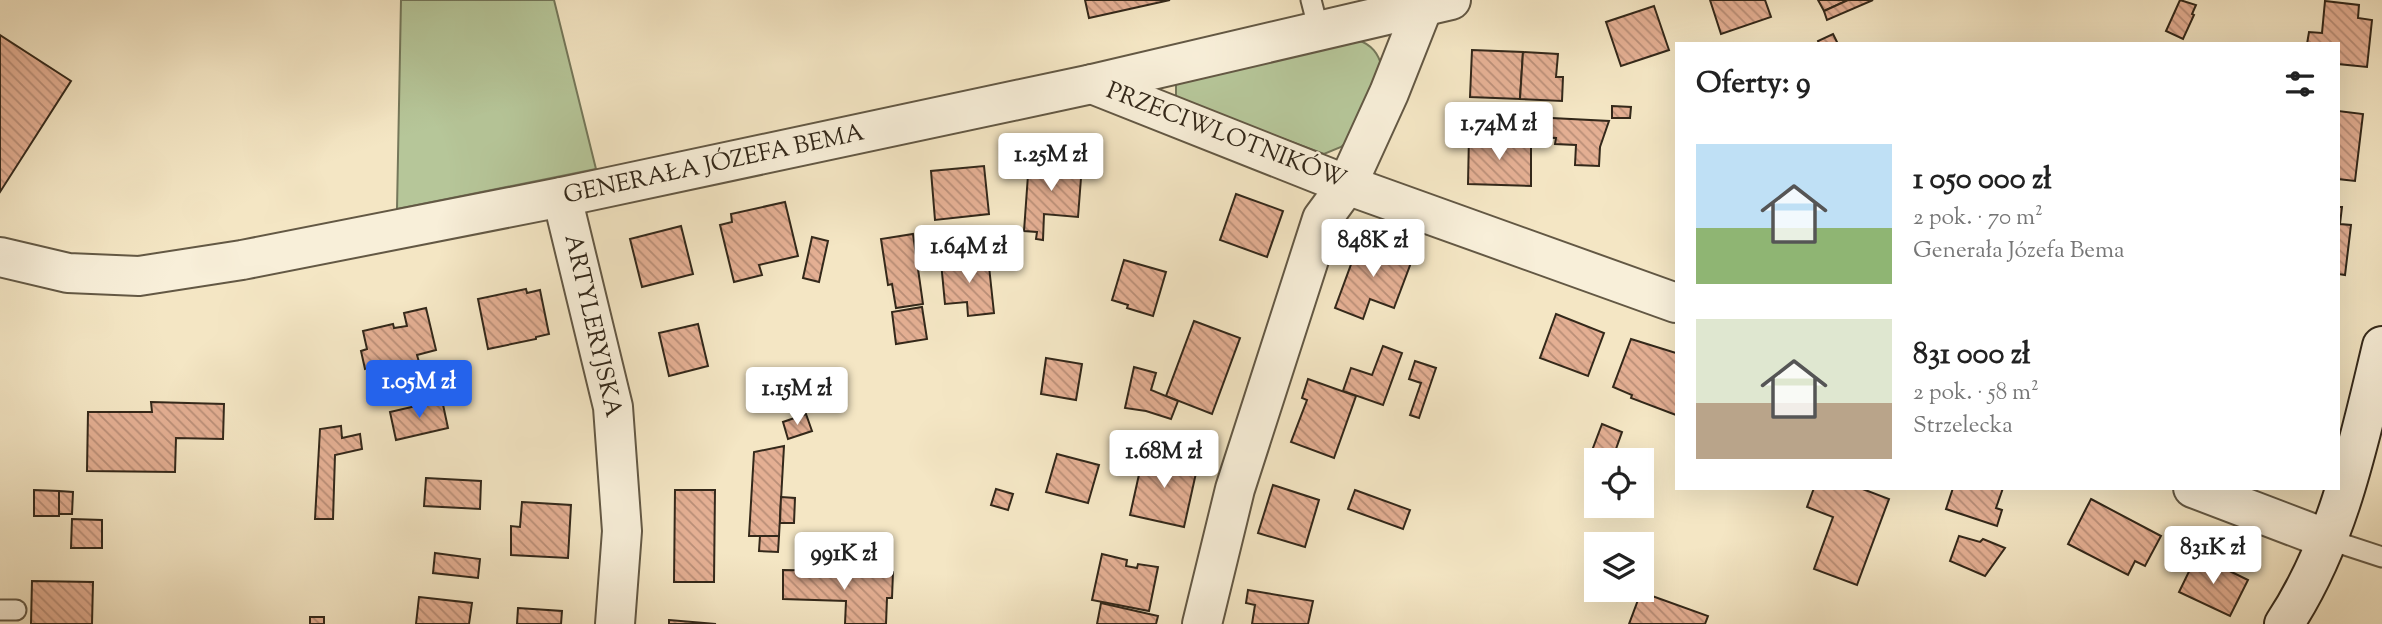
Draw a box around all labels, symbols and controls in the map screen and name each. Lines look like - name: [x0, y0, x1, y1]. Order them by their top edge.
- text: Oferty: 9: [1696, 63, 1811, 106]
- icon: filters: [2281, 65, 2319, 103]
- street label: PRZECIWLOTNIKÓW: [1101, 75, 1351, 198]
- pin: 1.74M zł: [1427, 102, 1571, 162]
- text: 1.74M zł: [1461, 108, 1537, 141]
- street label: GENERAŁA JÓZEFA BEMA: [560, 116, 868, 214]
- pin: 1.25M zł: [979, 134, 1123, 193]
- text: 1.25M zł: [1014, 139, 1088, 172]
- text: 1 050 000 zł: [1913, 159, 2052, 202]
- icon: home: [1752, 172, 1836, 256]
- text: 2 pok. · 70 m²: [1913, 202, 2043, 235]
- pin: 848K zł: [1308, 219, 1438, 279]
- text: 848K zł: [1337, 225, 1409, 258]
- pin: 1.64M zł: [897, 226, 1041, 285]
- street label: ARTYLERYJSKA: [554, 231, 630, 421]
- text: 1.64M zł: [931, 231, 1007, 264]
- text: Generała Józefa Bema: [1913, 235, 2125, 268]
- text: 831 000 zł: [1913, 334, 2030, 377]
- icon: home: [1752, 347, 1836, 431]
- pin: 1.05M zł: [347, 360, 491, 420]
- text: 1.05M zł: [382, 366, 456, 399]
- pin: 1.15M zł: [725, 368, 869, 427]
- text: 1.15M zł: [762, 373, 832, 406]
- text: 2 pok. · 58 m²: [1913, 377, 2039, 410]
- text: Strzelecka: [1913, 410, 2013, 443]
- pin: 1.68M zł: [1092, 430, 1236, 490]
- text: 1.68M zł: [1125, 436, 1203, 469]
- map controls: [1584, 448, 1654, 602]
- button: locate: [1584, 448, 1654, 518]
- pin: 831K zł: [2148, 526, 2278, 586]
- pin: 991K zł: [779, 532, 909, 592]
- button: layers: [1584, 532, 1654, 602]
- text: 831K zł: [2180, 532, 2246, 565]
- text: 991K zł: [811, 538, 877, 571]

